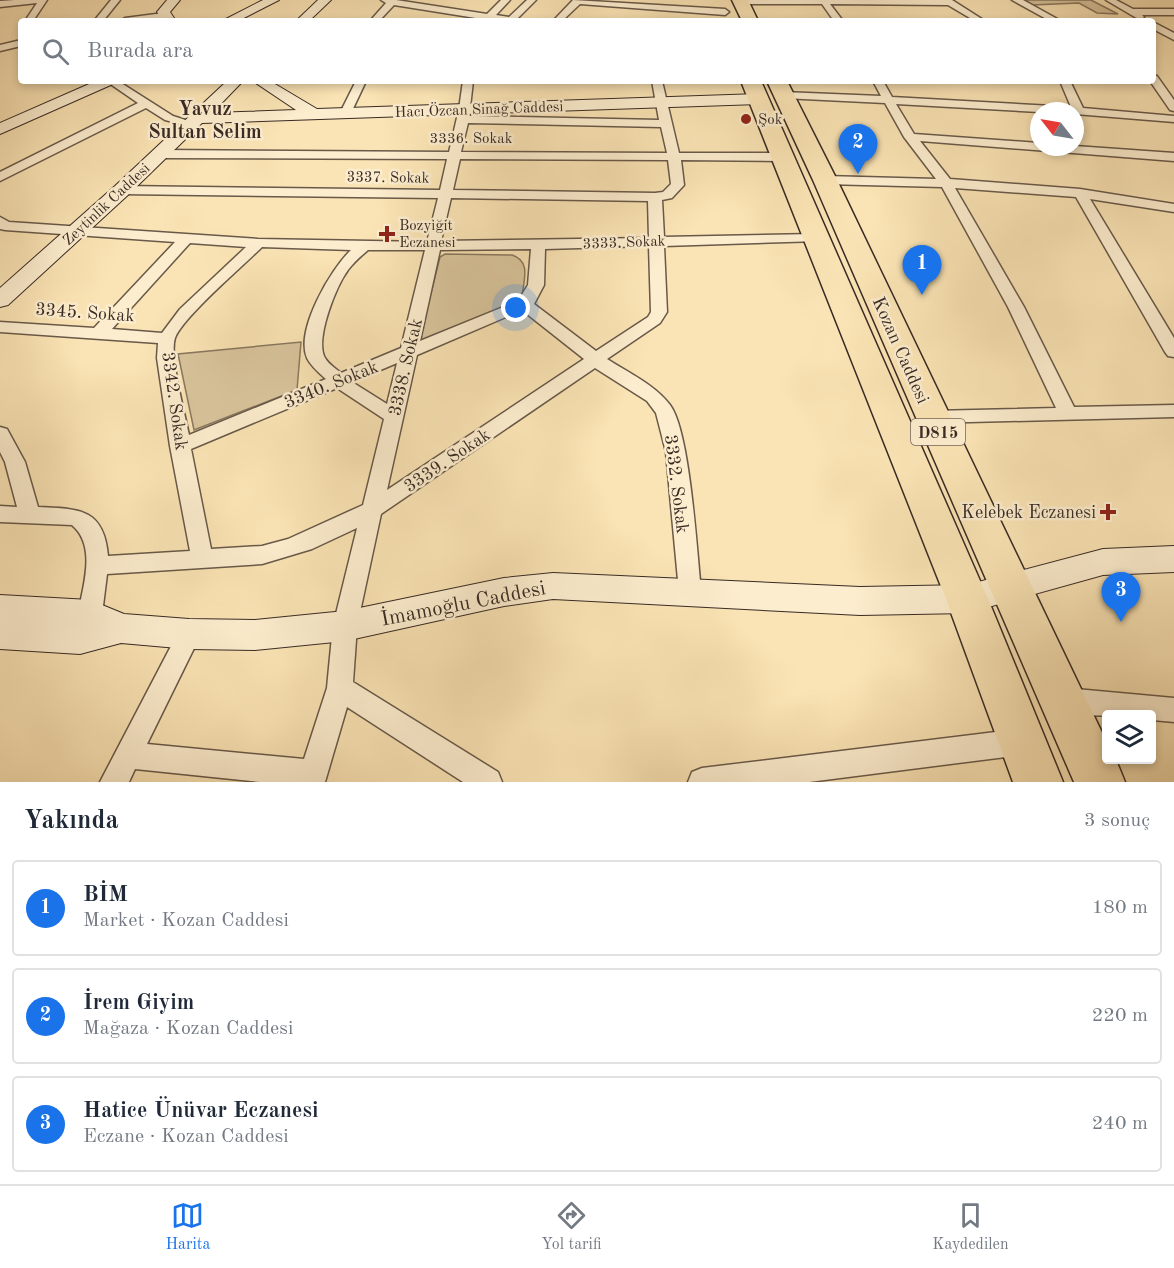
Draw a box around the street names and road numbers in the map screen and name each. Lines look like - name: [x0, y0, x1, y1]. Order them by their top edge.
- street label: Hacı Özcan Sinağ Caddesi: [394, 97, 564, 121]
- street label: 3336. Sokak: [430, 132, 513, 147]
- street label: Zeytinlik Caddesi: [61, 161, 153, 249]
- street label: 3337. Sokak: [346, 170, 430, 187]
- street label: 3333. Sokak: [582, 235, 666, 252]
- street label: Kozan Caddesi: [869, 294, 932, 407]
- street label: 3345. Sokak: [35, 301, 135, 325]
- street label: 3338. Sokak: [386, 317, 426, 418]
- street label: 3342. Sokak: [158, 351, 190, 452]
- street label: 3340. Sokak: [282, 358, 381, 412]
- road number: D815: [911, 419, 965, 445]
- street label: 3339. Sokak: [401, 426, 494, 496]
- street label: 3332. Sokak: [661, 434, 691, 535]
- street label: İmamoğlu Caddesi: [378, 574, 547, 631]

